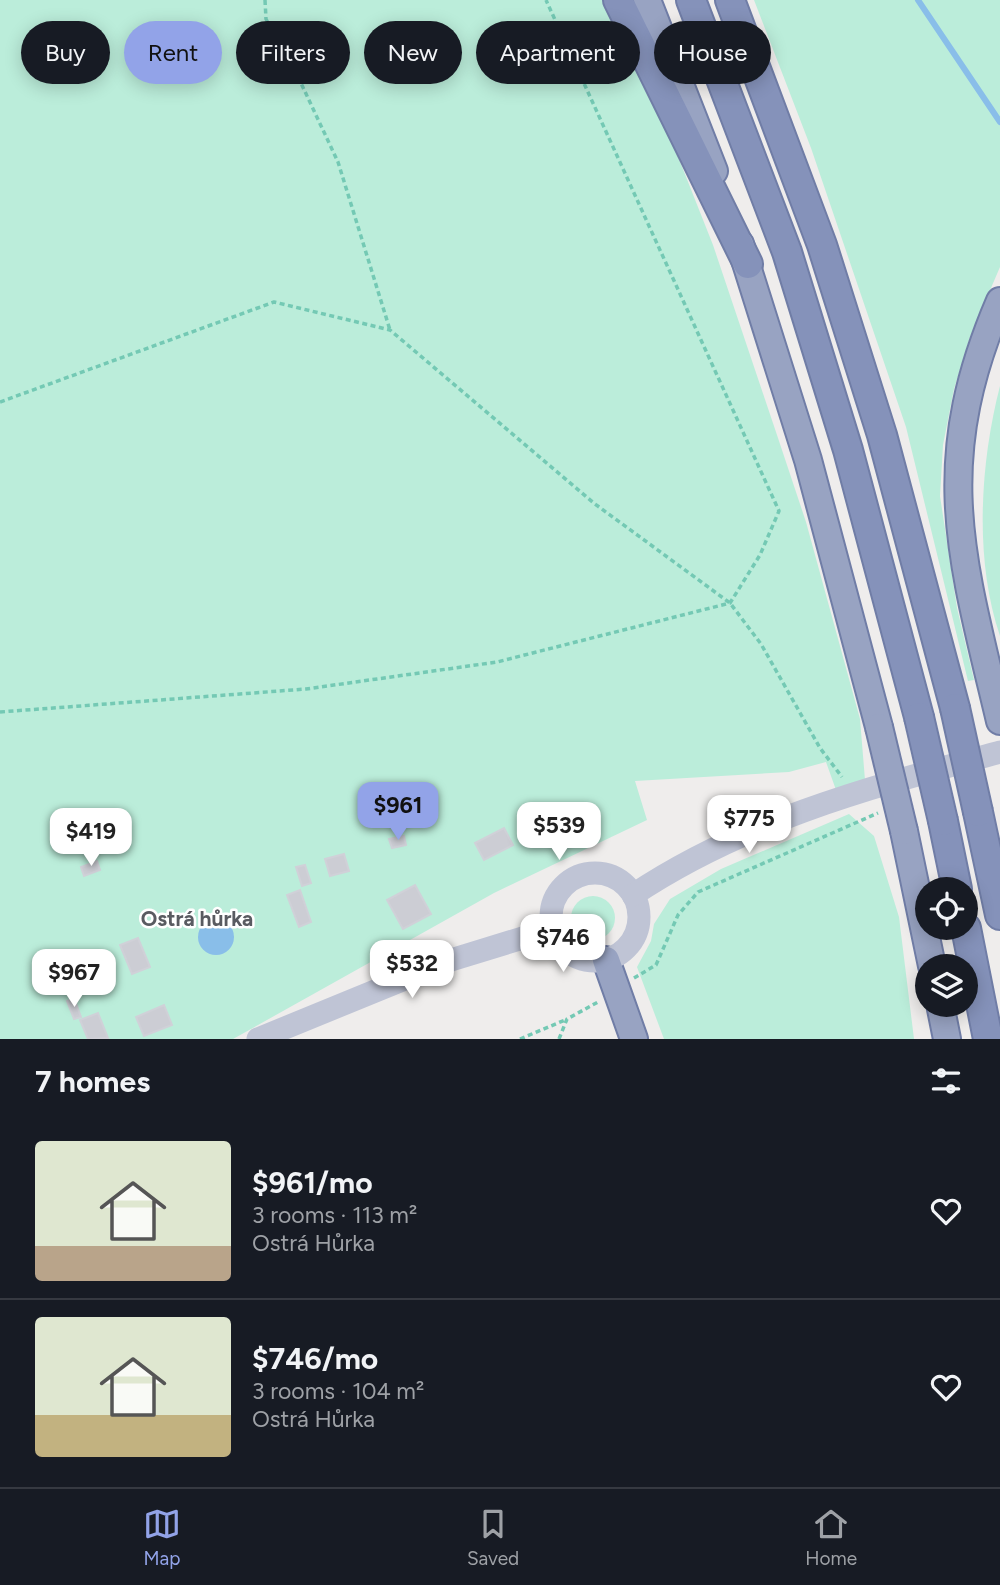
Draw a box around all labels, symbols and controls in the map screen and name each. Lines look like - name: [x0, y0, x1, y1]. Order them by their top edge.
- chip: Buy: [21, 21, 110, 84]
- chip: Rent: [124, 21, 222, 84]
- chip: Filters: [236, 21, 350, 84]
- chip: New: [364, 21, 462, 84]
- chip: Apartment: [476, 21, 640, 84]
- chip: House: [654, 21, 771, 84]
- pin: $961: [357, 782, 439, 842]
- text: $961: [373, 791, 423, 819]
- pin: $775: [708, 796, 790, 855]
- pin: $539: [518, 802, 600, 862]
- text: $775: [723, 804, 775, 832]
- pin: $419: [50, 808, 132, 868]
- text: $539: [533, 811, 585, 839]
- text: $419: [66, 817, 116, 845]
- map controls: [915, 877, 978, 1017]
- button: locate: [915, 877, 978, 940]
- district label: Ostrá hůrka: [141, 906, 253, 931]
- pin: $746: [522, 914, 604, 974]
- text: $746: [536, 923, 590, 951]
- pin: $532: [371, 940, 453, 1000]
- text: $532: [386, 949, 438, 977]
- pin: $967: [33, 950, 115, 1009]
- button: layers: [915, 954, 978, 1017]
- text: $967: [48, 958, 100, 986]
- icon: filters: [927, 1062, 965, 1100]
- text: 7 homes: [35, 1063, 150, 1100]
- text: $961/mo: [252, 1164, 373, 1201]
- icon: home: [91, 1169, 175, 1253]
- icon: heart: [927, 1192, 965, 1230]
- text: 3 rooms · 113 m²: [252, 1201, 417, 1229]
- text: Ostrá Hůrka: [252, 1229, 375, 1257]
- text: $746/mo: [252, 1340, 378, 1377]
- icon: home: [91, 1345, 175, 1429]
- icon: heart: [927, 1368, 965, 1406]
- text: 3 rooms · 104 m²: [252, 1377, 424, 1405]
- text: Ostrá Hůrka: [252, 1405, 375, 1433]
- tab: Map: [143, 1505, 181, 1570]
- tab: Saved: [467, 1505, 519, 1570]
- tab: Home: [805, 1505, 857, 1570]

